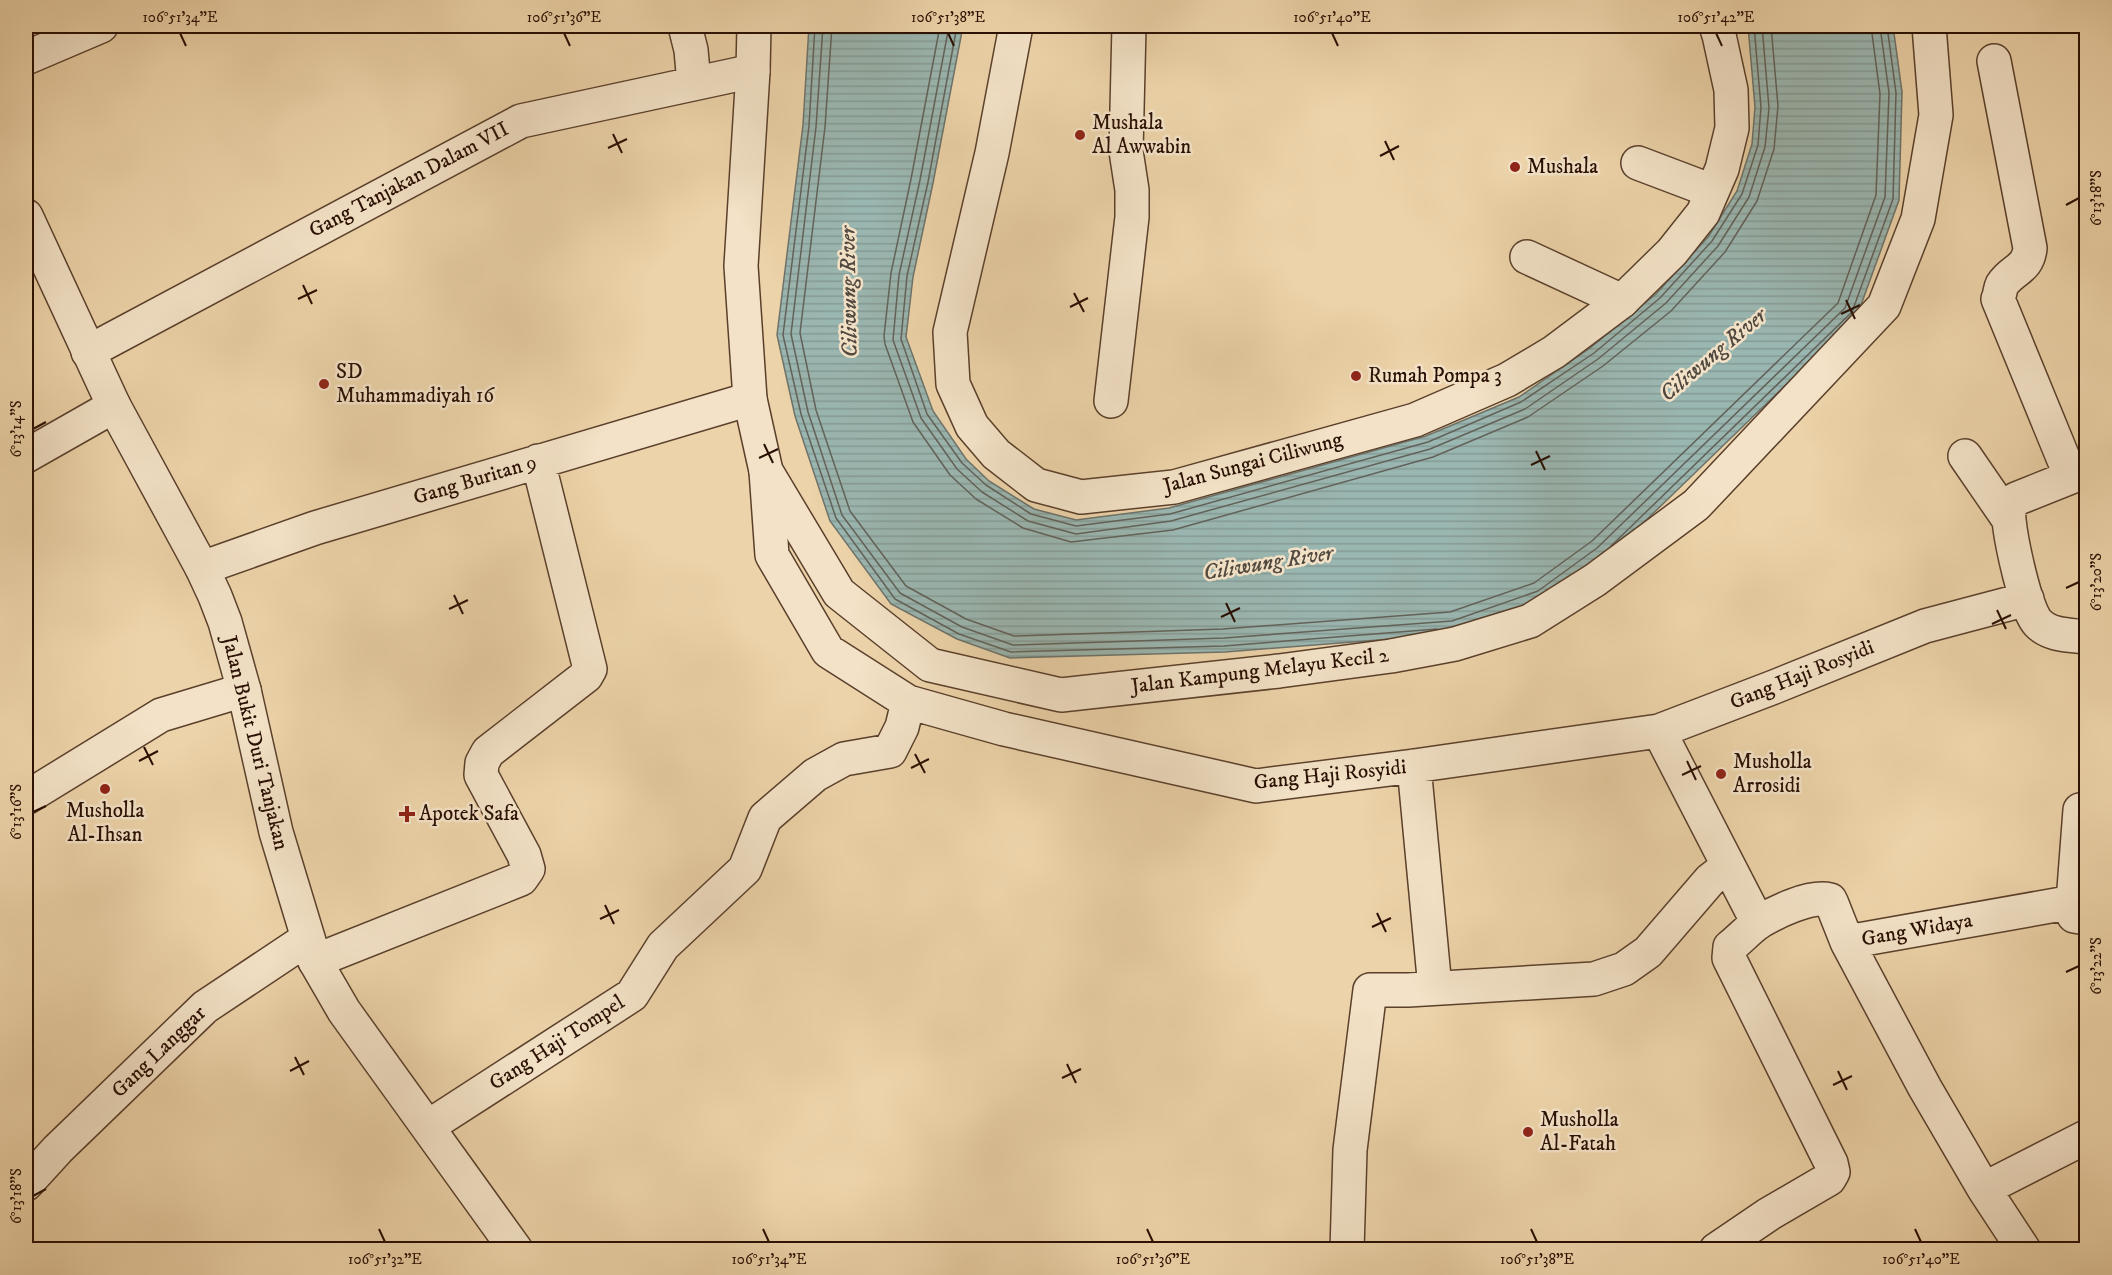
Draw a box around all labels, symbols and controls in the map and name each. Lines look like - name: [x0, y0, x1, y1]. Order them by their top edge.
- text: 106°51'34"E: [142, 8, 218, 27]
- text: 106°51'36"E: [527, 8, 602, 27]
- text: 106°51'38"E: [911, 8, 985, 27]
- text: 106°51'40"E: [1293, 8, 1371, 27]
- text: 106°51'42"E: [1677, 8, 1755, 27]
- place label: Mushala Al Awwabin: [1092, 110, 1191, 160]
- street label: Gang Tanjakan Dalam VII: [305, 116, 513, 244]
- marker: Mushala Al Awwabin: [1073, 128, 1087, 142]
- place label: Mushala: [1527, 154, 1598, 180]
- marker: Mushala: [1508, 160, 1522, 174]
- text: 6°13'18"S: [2087, 170, 2106, 226]
- water label: Ciliwung River: [834, 224, 864, 358]
- water label: Ciliwung River: [1654, 301, 1774, 407]
- place label: SD Muhammadiyah 16: [336, 359, 495, 409]
- place label: Rumah Pompa 3: [1368, 363, 1502, 389]
- marker: Rumah Pompa 3: [1349, 369, 1363, 383]
- marker: SD Muhammadiyah 16: [317, 377, 331, 391]
- text: 6°13'14"S: [7, 400, 26, 458]
- street label: Jalan Sungai Ciliwung: [1159, 426, 1346, 500]
- street label: Gang Buritan 9: [410, 449, 540, 511]
- water label: Ciliwung River: [1201, 539, 1337, 587]
- text: 6°13'20"S: [2087, 553, 2106, 611]
- street label: Jalan Bukit Duri Tanjakan: [215, 631, 294, 853]
- street label: Gang Haji Rosyidi: [1726, 634, 1878, 716]
- street label: Jalan Kampung Melayu Kecil 2: [1128, 642, 1391, 700]
- place label: Musholla Arrosidi: [1733, 749, 1812, 799]
- street label: Gang Haji Rosyidi: [1252, 754, 1408, 796]
- marker: Musholla Arrosidi: [1714, 767, 1728, 781]
- marker: Musholla Al-Ihsan: [98, 782, 112, 796]
- text: 6°13'16"S: [7, 784, 26, 840]
- place label: Musholla Al-Ihsan: [66, 798, 144, 848]
- place label: Apotek Safa: [419, 801, 519, 827]
- marker: Apotek Safa: [400, 807, 414, 821]
- street label: Gang Widaya: [1860, 907, 1975, 953]
- text: 6°13'22"S: [2087, 937, 2106, 995]
- street label: Gang Haji Tompel: [485, 989, 630, 1096]
- street label: Gang Langgar: [106, 1000, 212, 1104]
- place label: Musholla Al-Fatah: [1540, 1107, 1619, 1157]
- marker: Musholla Al-Fatah: [1521, 1125, 1535, 1139]
- text: 6°13'18"S: [7, 1168, 26, 1224]
- text: 106°51'32"E: [348, 1250, 422, 1269]
- text: 106°51'34"E: [731, 1250, 807, 1269]
- text: 106°51'36"E: [1116, 1250, 1191, 1269]
- text: 106°51'38"E: [1500, 1250, 1574, 1269]
- text: 106°51'40"E: [1882, 1250, 1960, 1269]

